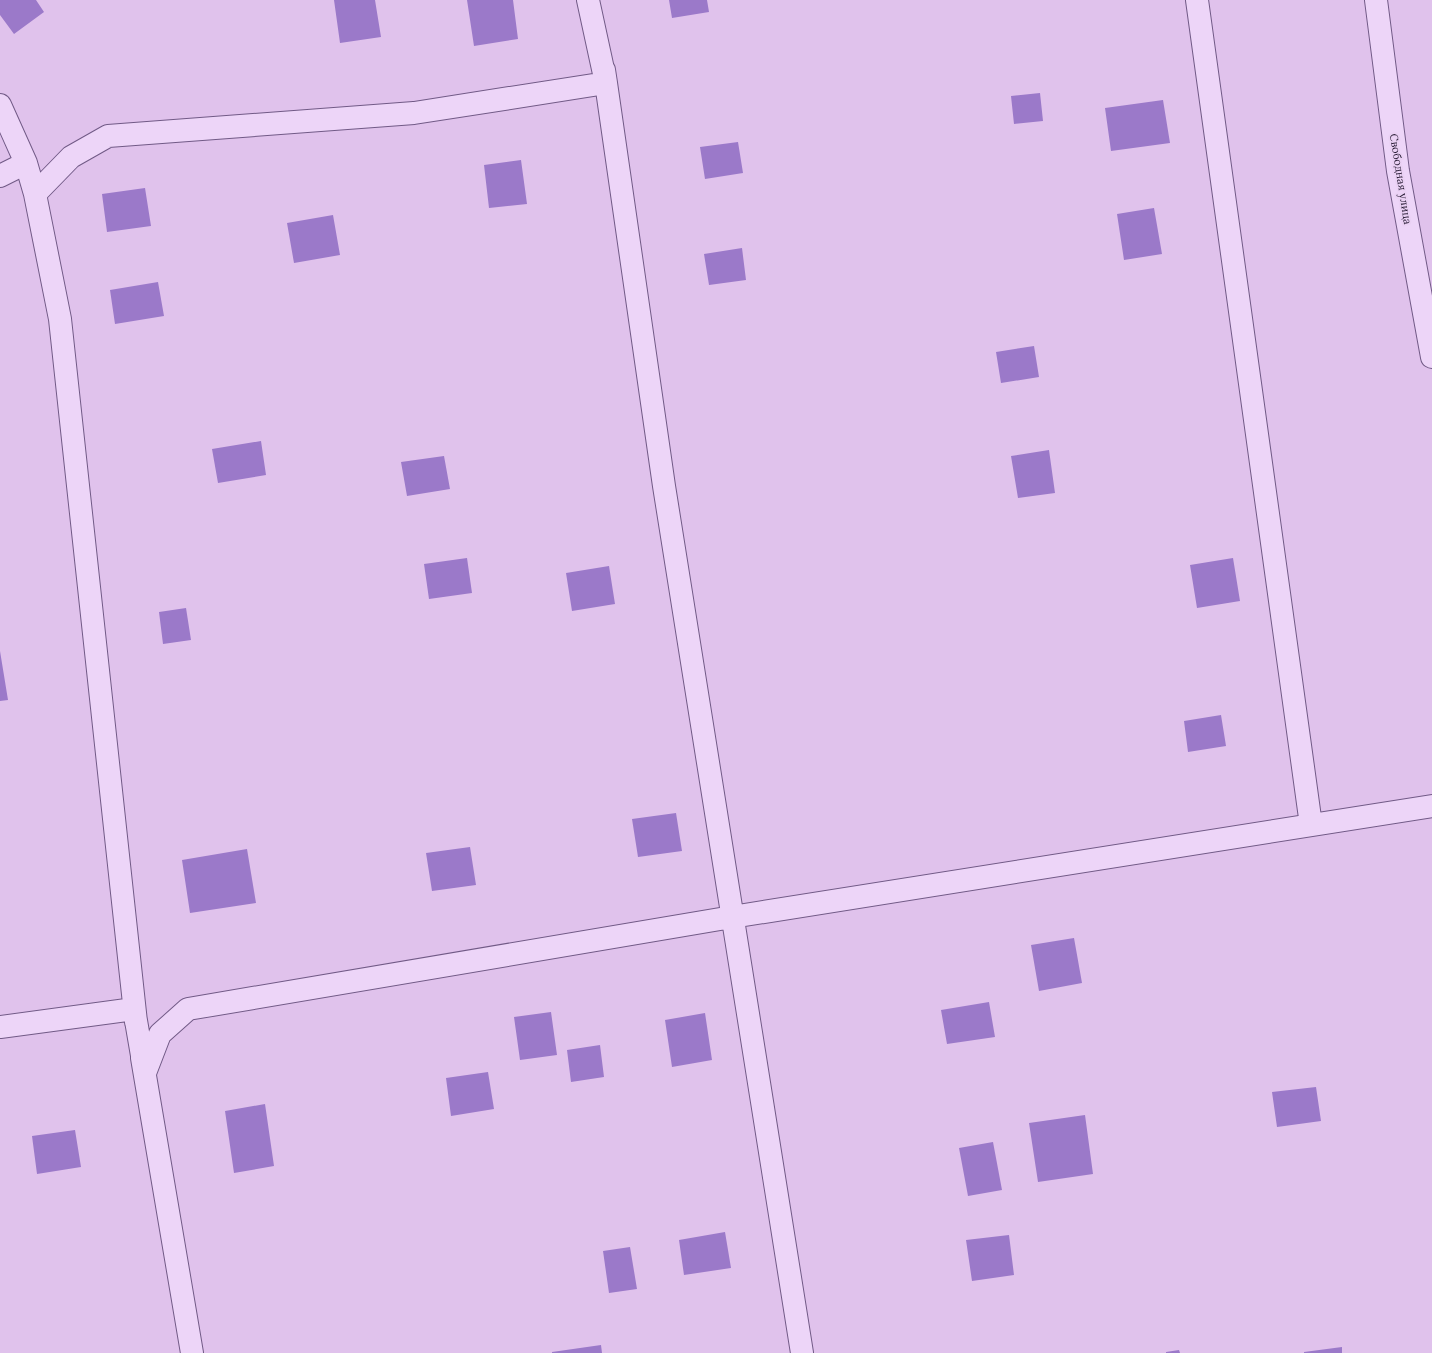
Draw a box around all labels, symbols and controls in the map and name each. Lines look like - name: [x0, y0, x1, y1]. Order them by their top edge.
- street label: Свободная улица: [1387, 133, 1415, 226]

